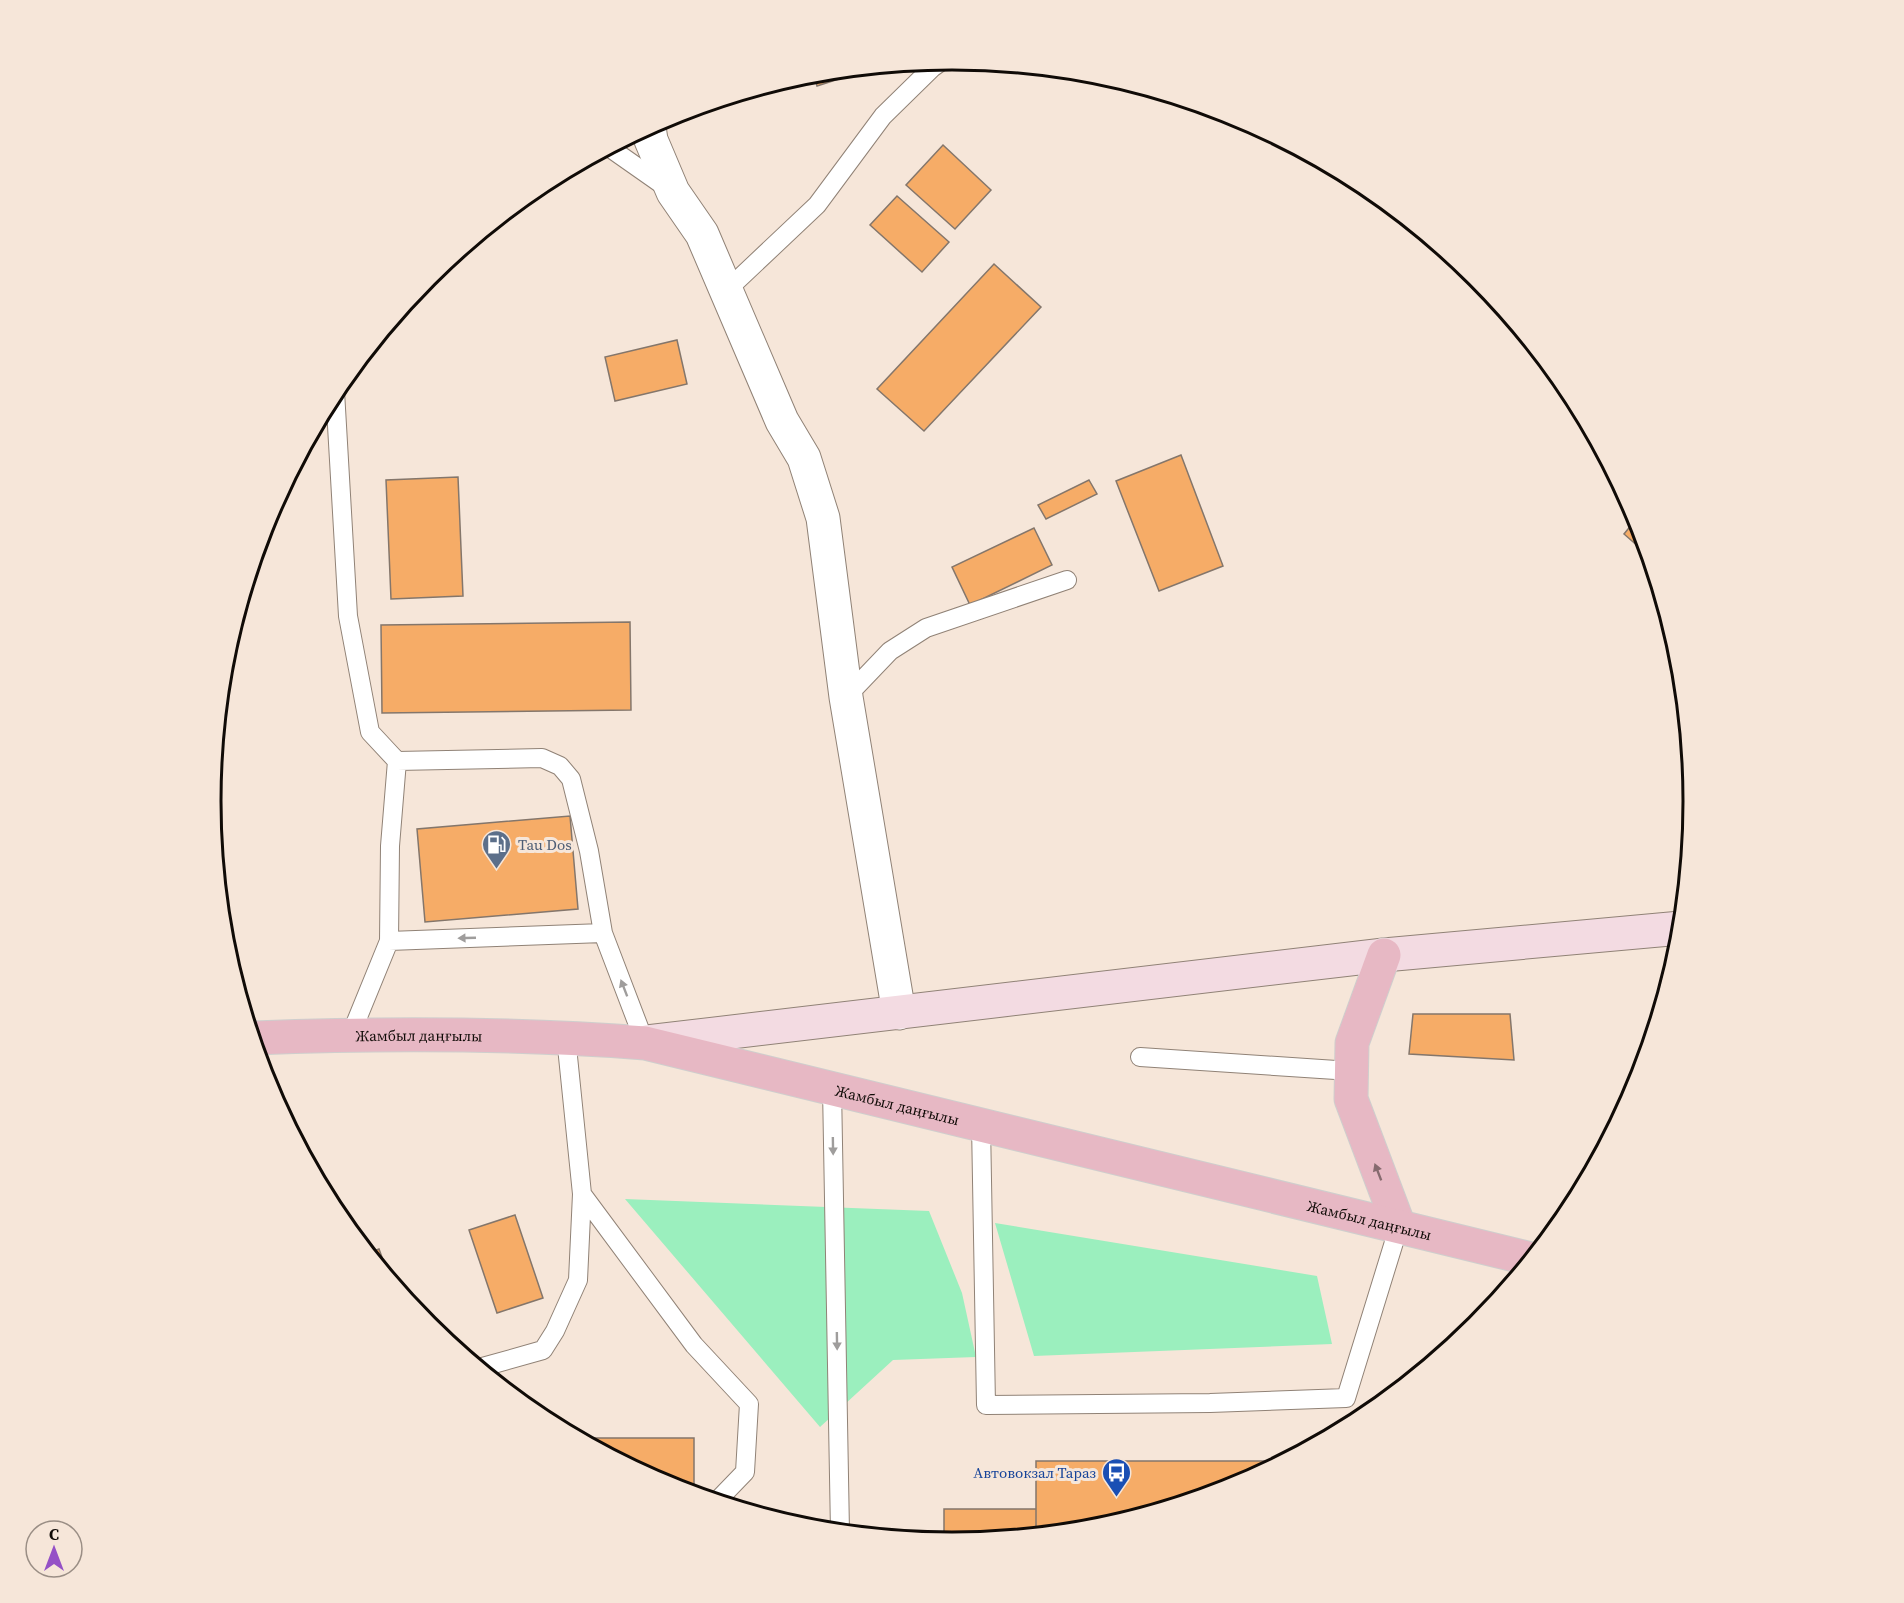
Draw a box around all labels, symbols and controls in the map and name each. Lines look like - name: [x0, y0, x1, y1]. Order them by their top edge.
- fuel station icon: Tau Dos: [481, 828, 513, 870]
- place label: Tau Dos: [518, 834, 572, 855]
- one-way arrow: [457, 934, 476, 943]
- one-way arrow: [619, 979, 628, 997]
- street label: Жамбыл даңғылы: [355, 1024, 483, 1046]
- street label: Жамбыл даңғылы: [833, 1079, 962, 1130]
- one-way arrow: [828, 1137, 838, 1156]
- one-way arrow: [1373, 1162, 1383, 1180]
- street label: Жамбыл даңғылы: [1305, 1194, 1434, 1245]
- one-way arrow: [832, 1332, 842, 1351]
- bus stop icon: Автовокзал Тараз: [1101, 1456, 1133, 1498]
- place label: Автовокзал Тараз: [973, 1462, 1096, 1483]
- north arrow: [24, 1519, 84, 1579]
- text: С: [49, 1523, 59, 1545]

